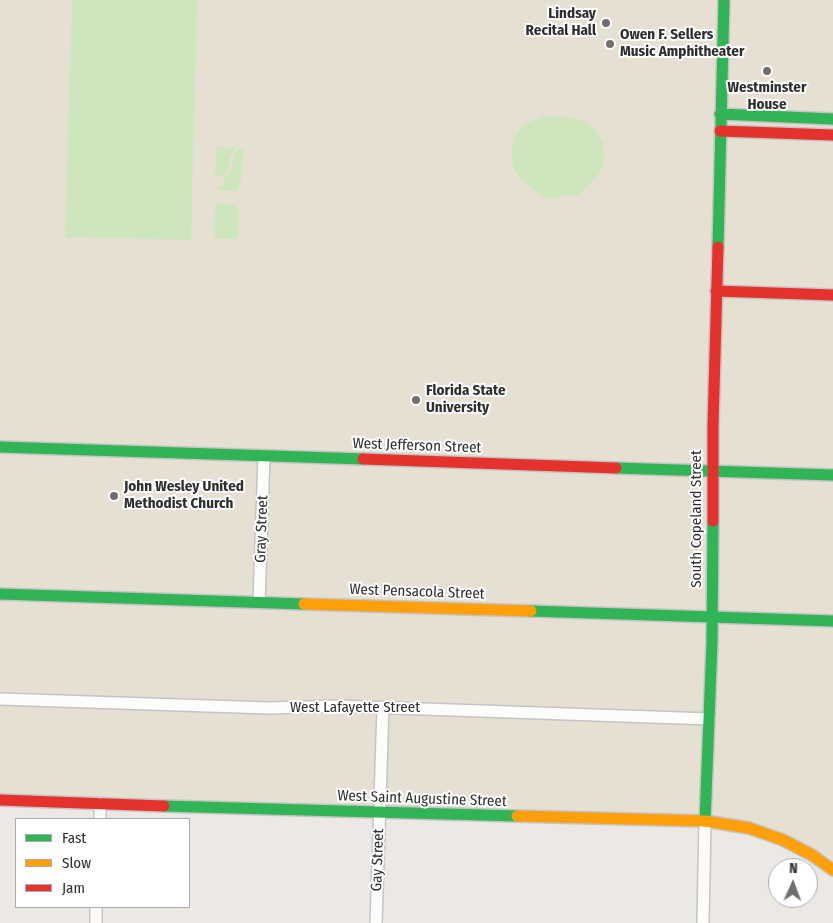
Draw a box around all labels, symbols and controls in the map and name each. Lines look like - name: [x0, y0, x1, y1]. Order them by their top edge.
- place label: Lindsay Recital Hall: [526, 5, 596, 40]
- marker: Lindsay Recital Hall: [600, 17, 612, 29]
- place label: Owen F. Sellers Music Amphitheater: [620, 26, 744, 61]
- marker: Owen F. Sellers Music Amphitheater: [604, 38, 616, 50]
- marker: Westminster House: [761, 65, 773, 77]
- place label: Westminster House: [728, 79, 806, 114]
- place label: Florida State University: [426, 382, 506, 417]
- marker: Florida State University: [410, 394, 422, 406]
- street label: West Jefferson Street: [352, 435, 482, 457]
- street label: South Copeland Street: [688, 450, 706, 588]
- place label: John Wesley United Methodist Church: [124, 478, 244, 513]
- marker: John Wesley United Methodist Church: [108, 490, 120, 502]
- street label: Gray Street: [252, 495, 272, 563]
- street label: West Pensacola Street: [349, 581, 485, 603]
- street label: West Lafayette Street: [290, 699, 420, 717]
- street label: West Saint Augustine Street: [337, 787, 507, 811]
- legend: [15, 818, 190, 908]
- street label: Gay Street: [368, 828, 388, 892]
- text: Fast: [62, 829, 86, 847]
- text: Slow: [62, 854, 91, 872]
- north arrow: [768, 858, 818, 908]
- text: N: [789, 860, 798, 877]
- text: Jam: [62, 879, 85, 897]

